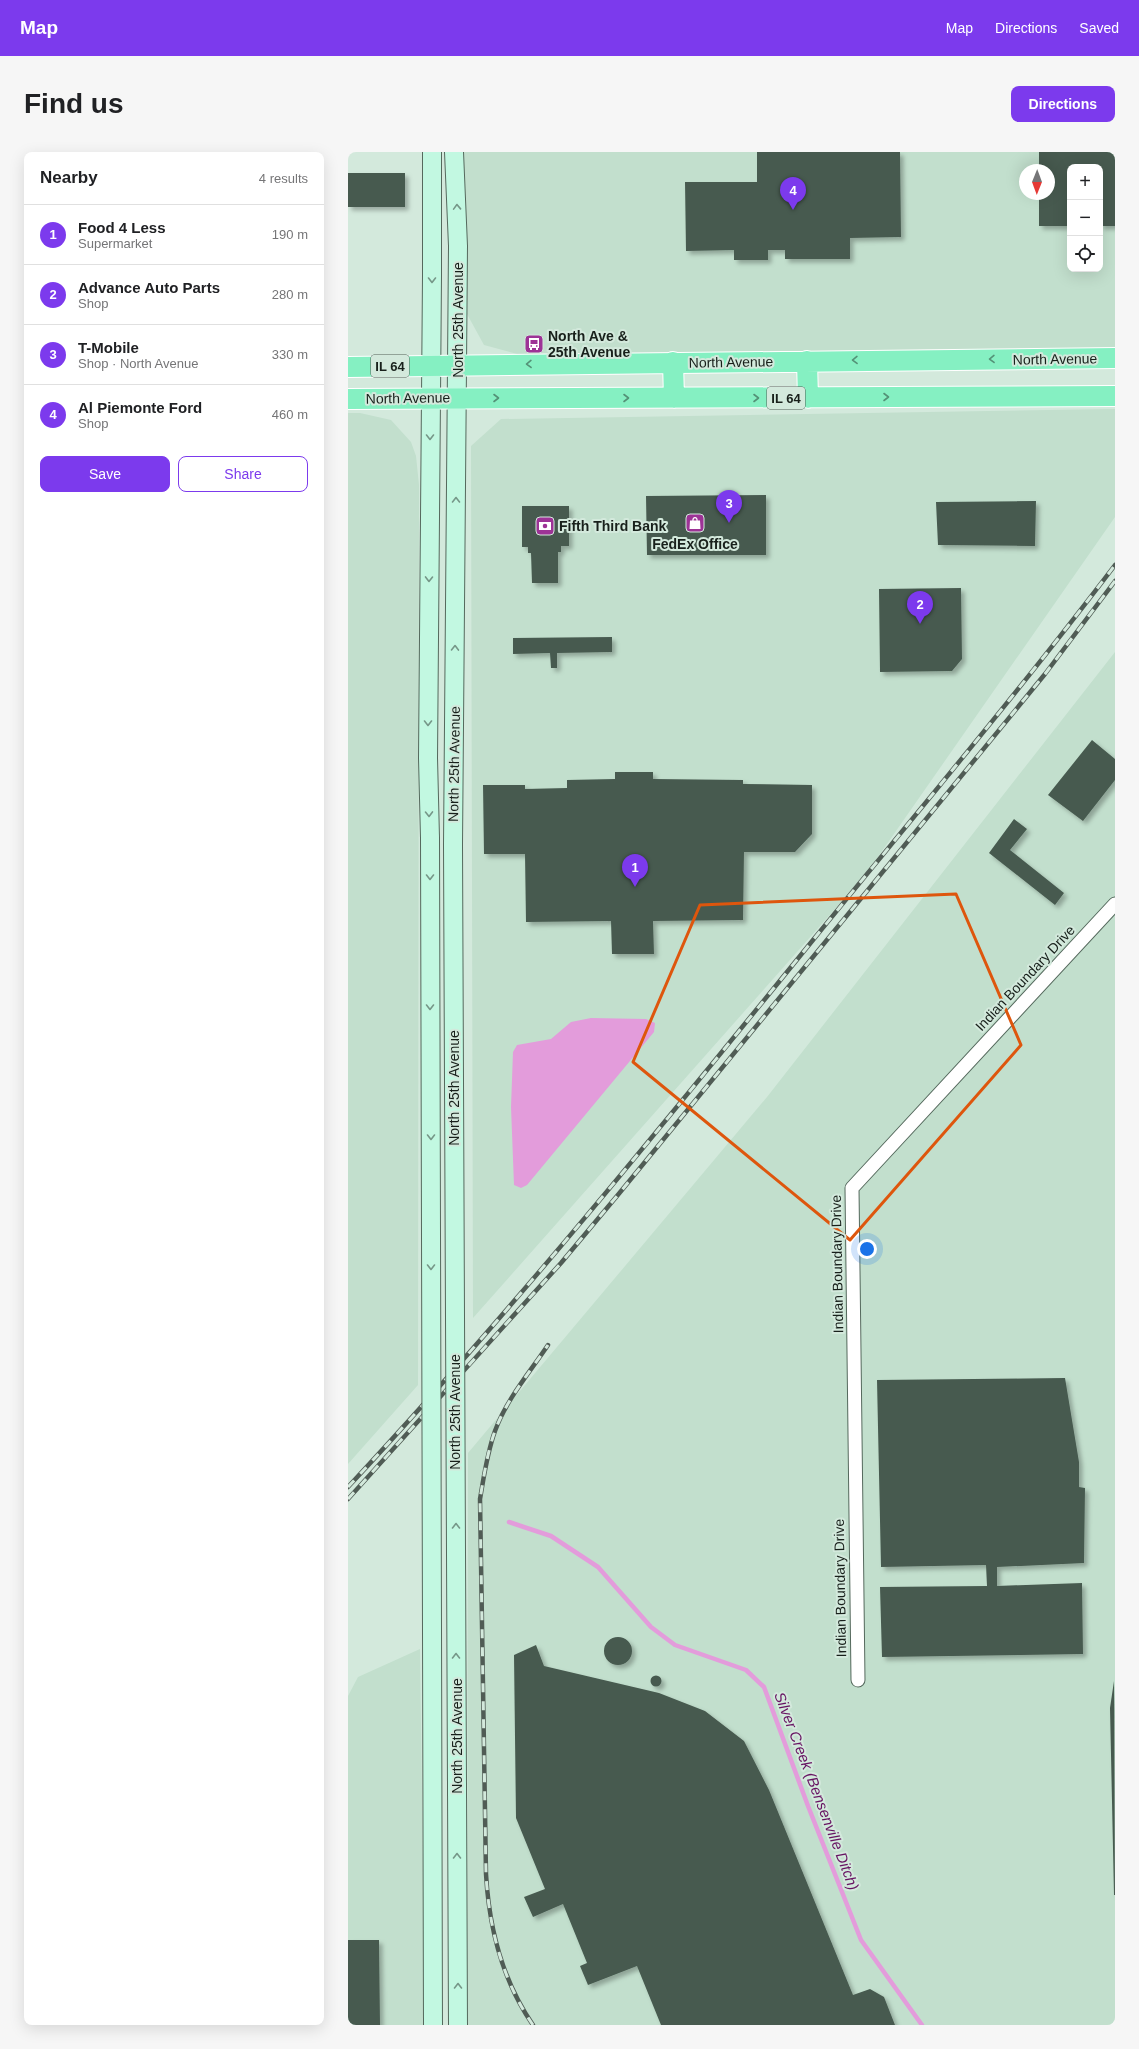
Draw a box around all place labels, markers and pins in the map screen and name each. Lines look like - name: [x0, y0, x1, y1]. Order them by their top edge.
- pin: 4: [780, 177, 806, 210]
- place label: North Ave & 25th Avenue: [548, 328, 630, 360]
- bus stop icon: North Ave & 25th Avenue: [523, 333, 545, 355]
- pin: 3: [716, 490, 742, 523]
- shop icon: FedEx Office: [684, 512, 706, 534]
- bank icon: Fifth Third Bank: [534, 515, 556, 537]
- place label: Fifth Third Bank: [559, 518, 667, 534]
- place label: FedEx Office: [652, 536, 738, 552]
- pin: 2: [907, 591, 933, 624]
- pin: 1: [622, 854, 648, 887]

